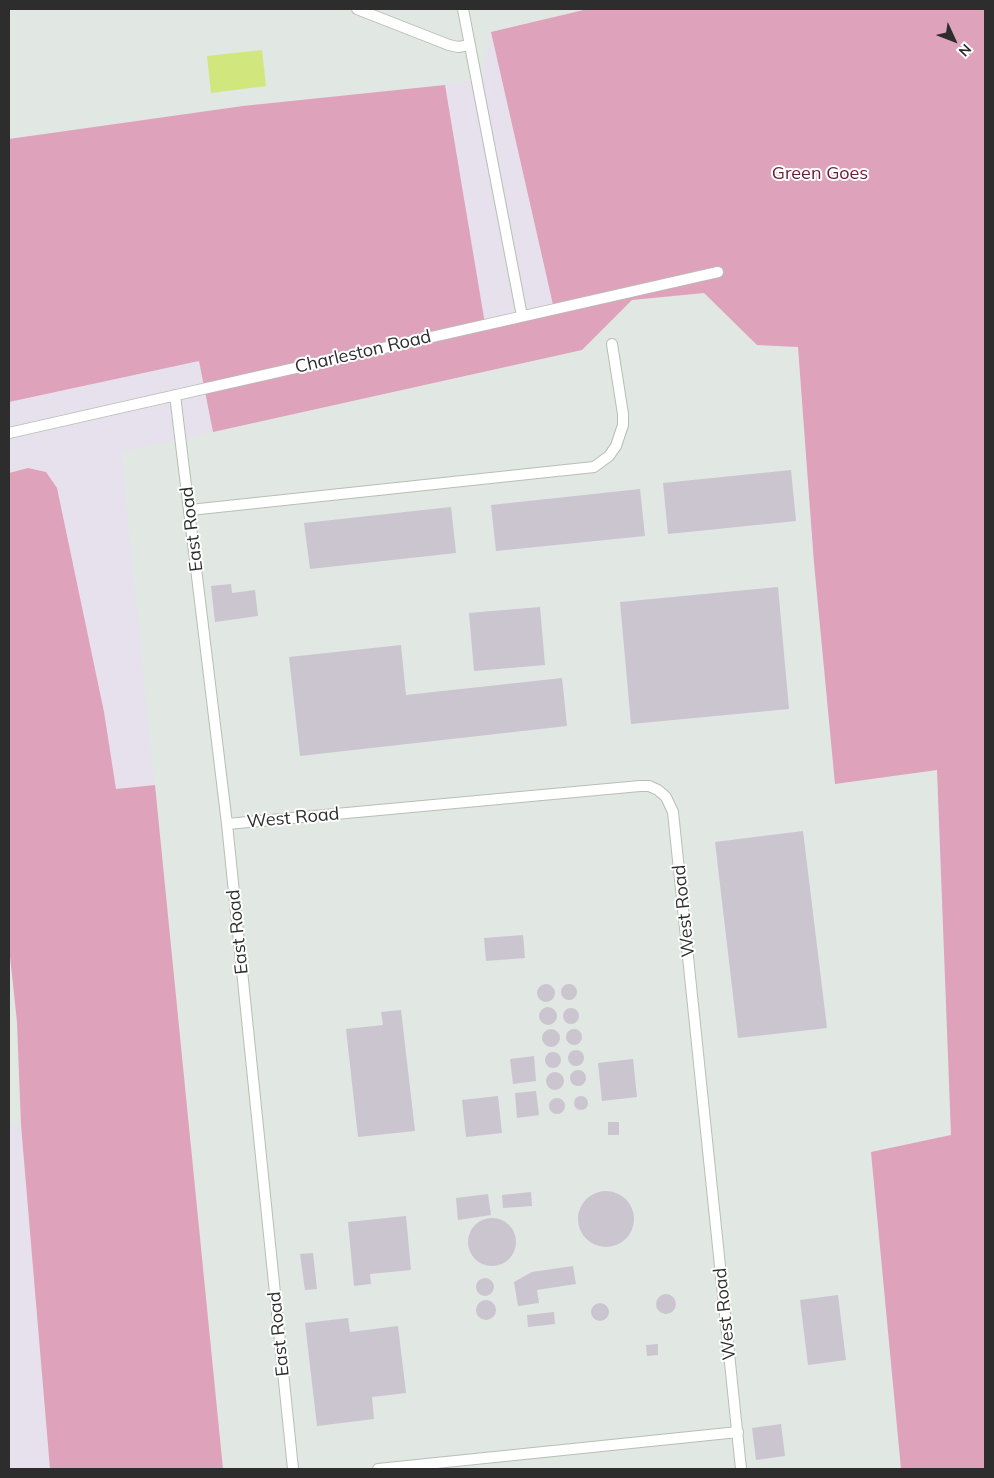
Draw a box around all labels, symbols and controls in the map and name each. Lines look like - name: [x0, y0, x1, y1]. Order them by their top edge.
- north arrow: [929, 15, 979, 65]
- text: N: [955, 40, 975, 60]
- park label: Green Goes: [772, 163, 868, 185]
- street label: Charleston Road: [293, 326, 433, 378]
- street label: East Road: [176, 485, 208, 573]
- street label: West Road: [246, 803, 340, 833]
- street label: West Road: [668, 864, 700, 958]
- street label: East Road: [223, 888, 253, 976]
- street label: West Road: [709, 1267, 741, 1361]
- street label: East Road: [264, 1290, 294, 1378]

